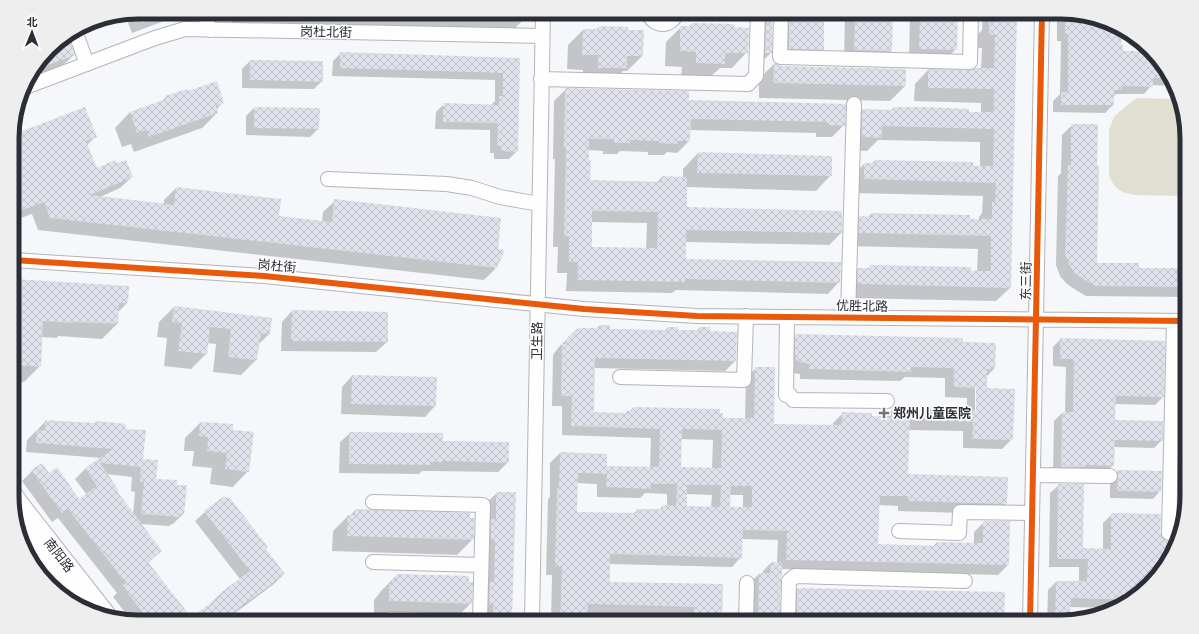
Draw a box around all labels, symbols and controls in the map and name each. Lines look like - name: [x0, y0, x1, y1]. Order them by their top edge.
- north arrow: [12, 12, 52, 52]
- text: 北: [27, 16, 38, 28]
- street label: 岗杜北街: [300, 24, 352, 40]
- street label: 岗杜街: [257, 257, 297, 275]
- street label: 东三街: [1018, 261, 1034, 301]
- street label: 优胜北路: [836, 298, 888, 314]
- street label: 卫生路: [529, 321, 545, 361]
- place label: 郑州儿童医院: [893, 406, 971, 421]
- marker: 郑州儿童医院: [878, 407, 890, 419]
- street label: 南阳路: [41, 535, 77, 575]

